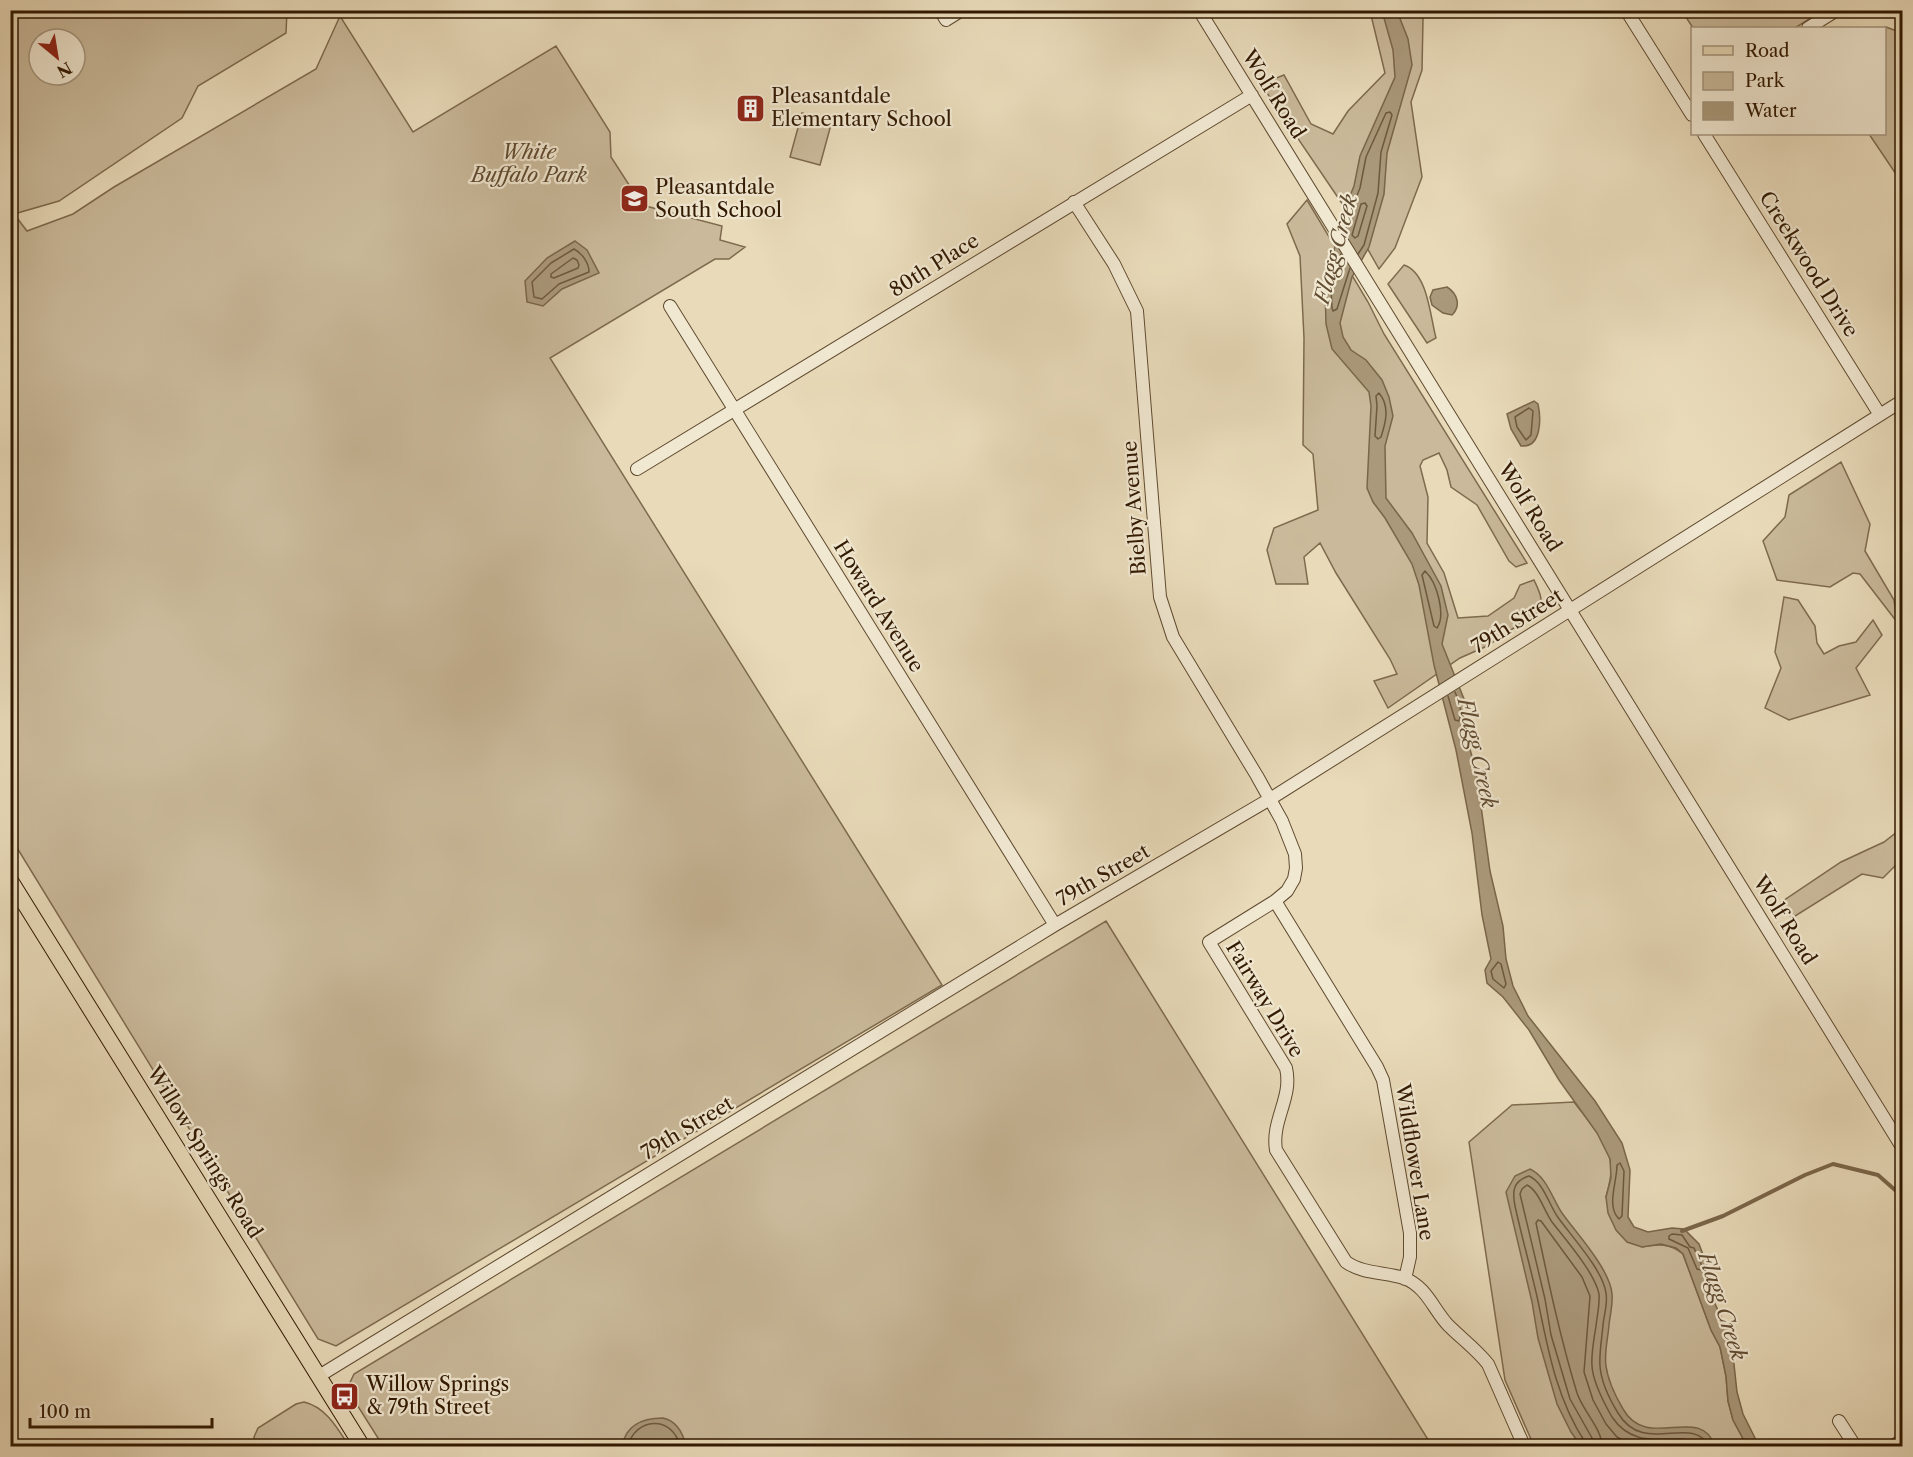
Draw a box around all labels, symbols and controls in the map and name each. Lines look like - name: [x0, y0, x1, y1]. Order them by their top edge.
- north arrow: [27, 27, 87, 87]
- legend: [1691, 27, 1886, 135]
- text: Road: [1745, 40, 1790, 62]
- street label: Wolf Road: [1237, 44, 1311, 143]
- text: N: [53, 58, 76, 82]
- text: Park: [1745, 70, 1786, 92]
- place label: Pleasantdale Elementary School: [771, 84, 952, 131]
- building icon: Pleasantdale Elementary School: [734, 92, 766, 124]
- text: Water: [1744, 100, 1797, 122]
- park label: White Buffalo Park: [469, 140, 587, 187]
- place label: Pleasantdale South School: [655, 175, 782, 222]
- school or university icon: Pleasantdale South School: [618, 183, 650, 215]
- street label: Creekwood Drive: [1755, 187, 1863, 341]
- water label: Flagg Creek: [1308, 191, 1362, 308]
- street label: 80th Place: [885, 228, 983, 302]
- street label: Bielby Avenue: [1117, 440, 1151, 576]
- street label: Wolf Road: [1493, 457, 1567, 556]
- street label: Howard Avenue: [829, 536, 929, 676]
- street label: 79th Street: [1467, 583, 1567, 659]
- water label: Flagg Creek: [1452, 693, 1502, 811]
- street label: 79th Street: [1052, 839, 1154, 911]
- street label: Wolf Road: [1748, 870, 1822, 969]
- street label: Fairway Drive: [1221, 937, 1309, 1061]
- street label: Willow Springs Road: [142, 1061, 268, 1242]
- street label: Wildflower Lane: [1391, 1081, 1439, 1242]
- street label: 79th Street: [637, 1091, 737, 1165]
- water label: Flagg Creek: [1693, 1246, 1752, 1363]
- place label: Willow Springs & 79th Street: [365, 1372, 509, 1419]
- bus stop icon: Willow Springs & 79th Street: [329, 1380, 361, 1412]
- scale bar: [30, 1391, 212, 1429]
- text: 100 m: [39, 1401, 91, 1423]

